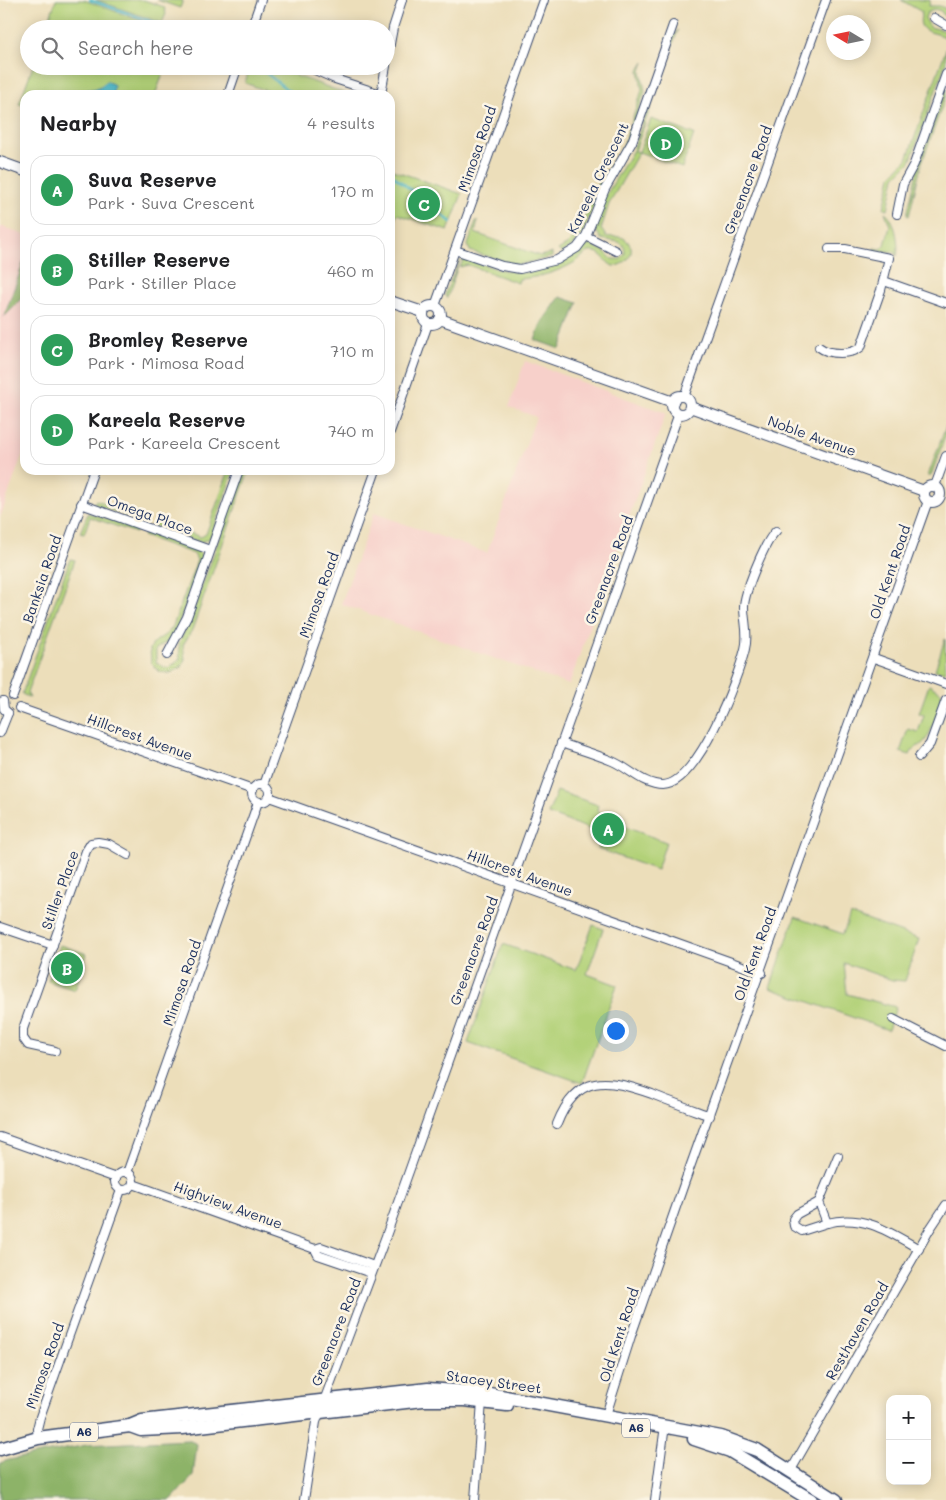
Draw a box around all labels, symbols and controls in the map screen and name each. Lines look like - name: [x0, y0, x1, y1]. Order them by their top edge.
- north arrow: [826, 15, 871, 60]
- search box: [20, 20, 395, 75]
- icon: search: [38, 34, 66, 62]
- text: Search here: [78, 35, 194, 60]
- street label: Mimosa Road: [453, 103, 500, 194]
- text: Nearby: [40, 109, 117, 136]
- text: 4 results: [307, 112, 375, 133]
- street label: Kareela Crescent: [562, 119, 633, 237]
- street label: Greenacre Road: [719, 123, 776, 237]
- pin: D: [650, 124, 682, 162]
- text: Suva Reserve: [88, 167, 216, 192]
- text: A: [51, 180, 63, 201]
- text: 170 m: [330, 180, 374, 201]
- pin: C: [408, 185, 440, 223]
- text: Park · Suva Crescent: [88, 192, 255, 213]
- text: Stiller Reserve: [88, 247, 230, 272]
- text: B: [52, 260, 62, 281]
- text: 460 m: [327, 260, 374, 281]
- text: Park · Stiller Place: [88, 272, 237, 293]
- text: Bromley Reserve: [88, 327, 248, 352]
- text: C: [51, 340, 63, 361]
- text: 710 m: [330, 340, 374, 361]
- text: Park · Mimosa Road: [88, 352, 244, 373]
- text: Kareela Reserve: [88, 407, 245, 432]
- street label: Noble Avenue: [765, 411, 859, 460]
- text: D: [51, 420, 63, 441]
- text: 740 m: [328, 420, 374, 441]
- text: Park · Kareela Crescent: [88, 432, 280, 453]
- street label: Omega Place: [105, 490, 196, 539]
- street label: Greenacre Road: [580, 513, 637, 627]
- street label: Old Kent Road: [865, 522, 915, 621]
- street label: Banksia Road: [18, 532, 65, 625]
- street label: Mimosa Road: [294, 549, 343, 640]
- street label: Hillcrest Avenue: [85, 709, 196, 764]
- pin: A: [592, 810, 624, 848]
- street label: Hillcrest Avenue: [465, 845, 576, 900]
- street label: Stiller Place: [36, 847, 83, 932]
- street label: Greenacre Road: [445, 894, 502, 1008]
- street label: Old Kent Road: [729, 904, 780, 1003]
- street label: Mimosa Road: [158, 937, 205, 1028]
- pin: B: [51, 949, 83, 987]
- your location: [603, 1018, 629, 1044]
- street label: Highview Avenue: [171, 1176, 285, 1233]
- street label: Greenacre Road: [306, 1275, 365, 1389]
- street label: Resthaven Road: [821, 1278, 892, 1383]
- street label: Old Kent Road: [594, 1285, 643, 1385]
- street label: Mimosa Road: [21, 1320, 68, 1411]
- street label: Stacey Street: [445, 1365, 543, 1398]
- map controls: [886, 1395, 931, 1485]
- button: +: [886, 1395, 931, 1440]
- road number: A6: [622, 1419, 650, 1438]
- road number: A6: [70, 1422, 98, 1441]
- button: −: [886, 1440, 931, 1485]

